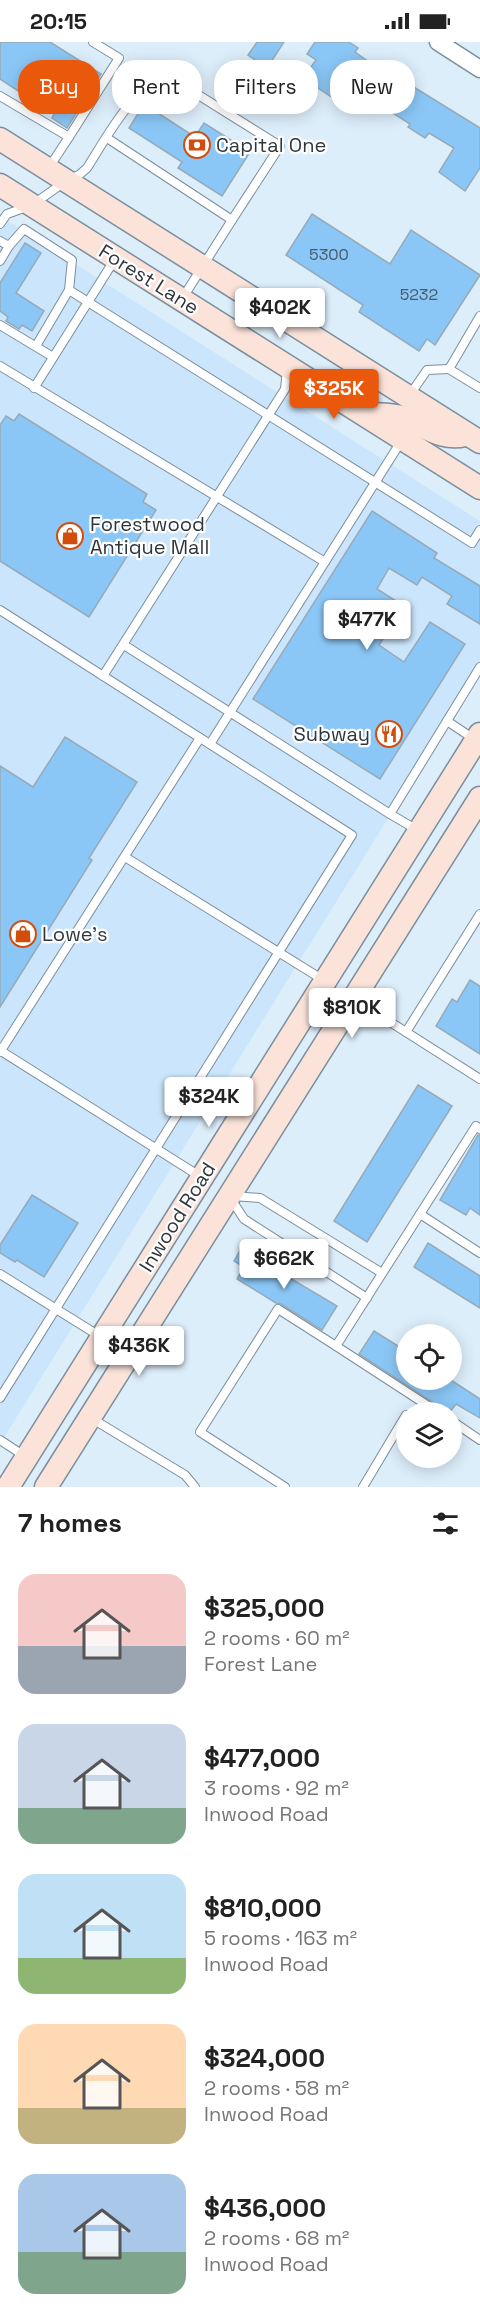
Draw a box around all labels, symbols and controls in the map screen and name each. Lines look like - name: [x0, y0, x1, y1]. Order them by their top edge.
- text: 20:15: [30, 7, 87, 35]
- chip: Buy: [18, 60, 100, 114]
- chip: Rent: [112, 60, 202, 114]
- chip: Filters: [214, 60, 318, 114]
- chip: New: [330, 60, 415, 114]
- bank icon: Capital One: [182, 130, 212, 160]
- place label: Capital One: [216, 132, 326, 158]
- street label: Forest Lane: [94, 238, 204, 320]
- house number: 5300: [309, 244, 349, 265]
- house number: 5232: [400, 284, 438, 305]
- pin: $402K: [238, 288, 322, 339]
- text: $402K: [249, 294, 311, 320]
- pin: $325K: [292, 369, 376, 420]
- text: $325K: [304, 375, 364, 401]
- place label: Forestwood Antique Mall: [90, 511, 209, 560]
- shop icon: Forestwood Antique Mall: [55, 521, 85, 551]
- pin: $477K: [325, 600, 409, 651]
- text: $477K: [338, 606, 396, 632]
- restaurant icon: Subway: [374, 719, 404, 749]
- place label: Subway: [293, 721, 370, 747]
- shop icon: Lowe's: [8, 919, 38, 949]
- place label: Lowe's: [42, 921, 108, 947]
- pin: $810K: [310, 988, 394, 1039]
- text: $810K: [323, 994, 381, 1020]
- pin: $324K: [167, 1077, 251, 1128]
- text: $324K: [178, 1083, 240, 1109]
- street label: Inwood Road: [133, 1157, 221, 1277]
- pin: $662K: [242, 1239, 326, 1290]
- text: $662K: [253, 1245, 315, 1271]
- map controls: [396, 1324, 462, 1468]
- button: locate: [396, 1324, 462, 1390]
- pin: $436K: [97, 1326, 181, 1377]
- text: $436K: [108, 1332, 170, 1358]
- button: layers: [396, 1402, 462, 1468]
- text: 7 homes: [18, 1506, 122, 1540]
- icon: filters: [429, 1507, 462, 1540]
- text: $325,000: [204, 1591, 324, 1625]
- icon: home: [66, 1598, 138, 1670]
- text: 2 rooms · 60 m²: [204, 1625, 350, 1651]
- text: Forest Lane: [204, 1651, 317, 1677]
- text: $477,000: [204, 1741, 320, 1775]
- icon: home: [66, 1748, 138, 1820]
- text: 3 rooms · 92 m²: [204, 1775, 349, 1801]
- text: Inwood Road: [204, 1801, 329, 1827]
- text: $810,000: [204, 1891, 322, 1925]
- icon: home: [66, 1898, 138, 1970]
- text: 5 rooms · 163 m²: [204, 1925, 357, 1951]
- text: Inwood Road: [204, 1951, 329, 1977]
- text: $324,000: [204, 2041, 325, 2075]
- icon: home: [66, 2048, 138, 2120]
- text: 2 rooms · 58 m²: [204, 2075, 349, 2101]
- text: Inwood Road: [204, 2101, 329, 2127]
- text: $436,000: [204, 2191, 326, 2225]
- icon: home: [66, 2198, 138, 2270]
- text: 2 rooms · 68 m²: [204, 2225, 349, 2251]
- text: Inwood Road: [204, 2251, 329, 2277]

